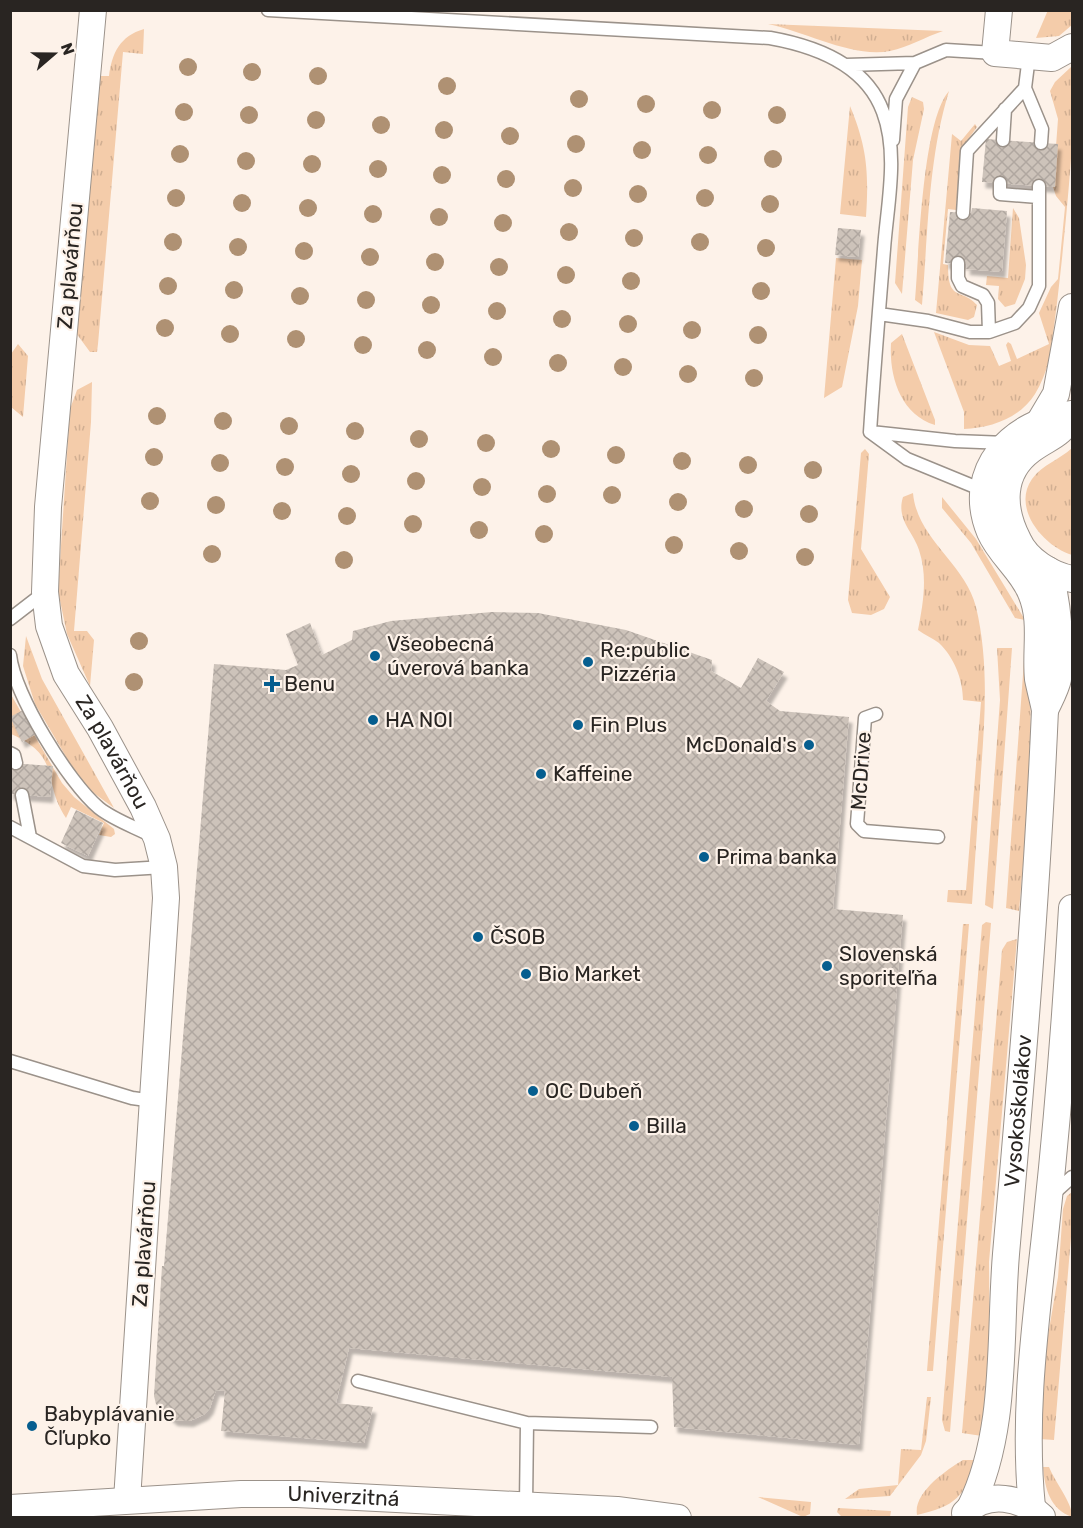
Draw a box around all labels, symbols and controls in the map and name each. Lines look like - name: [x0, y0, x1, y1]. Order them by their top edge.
- north arrow: [24, 24, 84, 84]
- text: N: [57, 40, 79, 58]
- street label: Za plavárňou: [52, 202, 87, 330]
- place label: Všeobecná úverová banka: [387, 631, 529, 680]
- place label: Re:public Pizzéria: [600, 637, 690, 686]
- marker: Všeobecná úverová banka: [368, 649, 382, 663]
- marker: Re:public Pizzéria: [581, 655, 595, 669]
- place label: Benu: [284, 671, 335, 696]
- marker: Benu: [265, 677, 279, 691]
- street label: Za plavárňou: [70, 690, 155, 813]
- place label: HA NOI: [385, 707, 453, 732]
- place label: Fin Plus: [590, 712, 667, 737]
- marker: HA NOI: [366, 713, 380, 727]
- marker: Fin Plus: [571, 718, 585, 732]
- street label: McDrive: [845, 731, 876, 811]
- place label: McDonald's: [685, 732, 797, 757]
- marker: McDonald's: [802, 738, 816, 752]
- place label: Kaffeine: [553, 761, 633, 786]
- marker: Kaffeine: [534, 767, 548, 781]
- place label: Prima banka: [716, 844, 837, 869]
- marker: Prima banka: [697, 850, 711, 864]
- place label: ČSOB: [490, 924, 545, 949]
- marker: ČSOB: [471, 930, 485, 944]
- place label: Slovenská sporiteľňa: [839, 941, 938, 990]
- marker: Slovenská sporiteľňa: [820, 959, 834, 973]
- place label: Bio Market: [538, 961, 641, 986]
- marker: Bio Market: [519, 967, 533, 981]
- street label: Vysokoškolákov: [999, 1034, 1036, 1188]
- place label: OC Dubeň: [545, 1078, 642, 1103]
- marker: OC Dubeň: [526, 1084, 540, 1098]
- place label: Billa: [646, 1113, 687, 1138]
- marker: Billa: [627, 1119, 641, 1133]
- street label: Za plavárňou: [127, 1180, 160, 1308]
- place label: Babyplávanie Čľupko: [44, 1401, 175, 1450]
- marker: Babyplávanie Čľupko: [25, 1419, 39, 1433]
- street label: Univerzitná: [288, 1481, 400, 1511]

